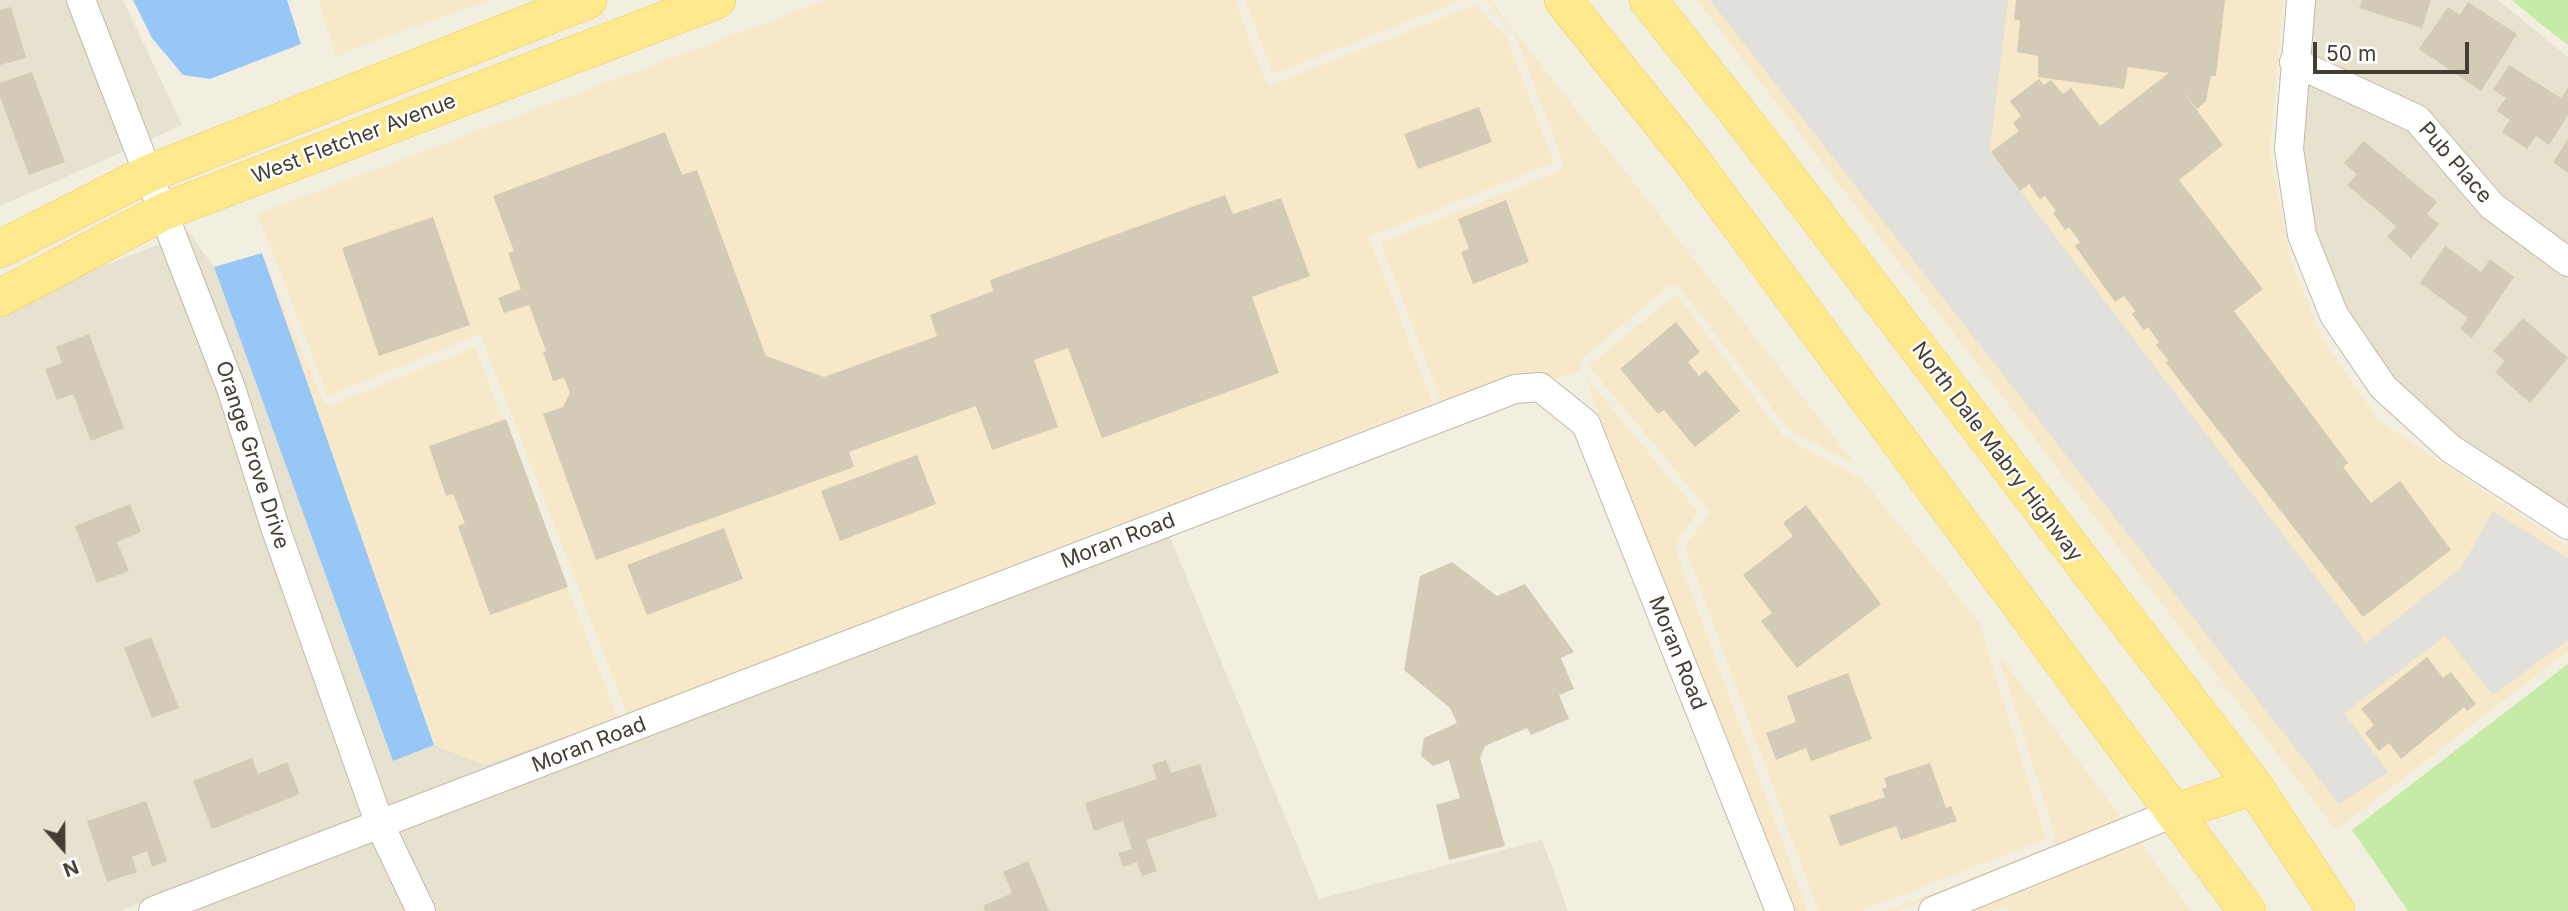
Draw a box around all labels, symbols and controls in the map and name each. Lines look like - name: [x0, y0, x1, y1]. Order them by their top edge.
- scale bar: [2316, 28, 2472, 72]
- text: 50 m: [2326, 41, 2376, 66]
- street label: West Fletcher Avenue: [248, 88, 460, 190]
- street label: Pub Place: [2413, 117, 2497, 209]
- street label: North Dale Mabry Highway: [1906, 337, 2088, 567]
- street label: Orange Grove Drive: [210, 358, 294, 552]
- street label: Moran Road: [1057, 508, 1179, 574]
- street label: Moran Road: [1643, 593, 1711, 713]
- street label: Moran Road: [528, 712, 650, 778]
- north arrow: [28, 813, 98, 883]
- text: N: [60, 855, 82, 881]

